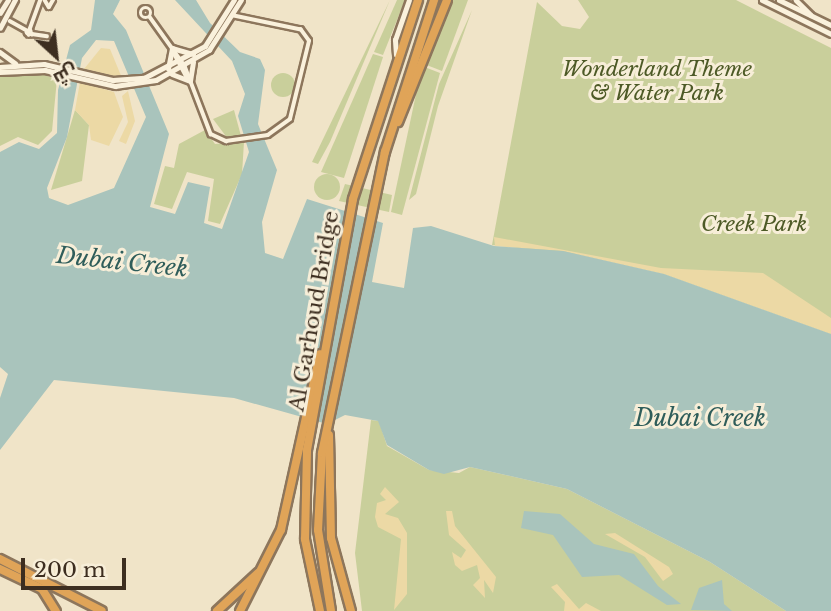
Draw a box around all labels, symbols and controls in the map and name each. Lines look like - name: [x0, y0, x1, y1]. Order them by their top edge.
- north arrow: [21, 21, 91, 91]
- park label: Wonderland Theme & Water Park: [561, 56, 753, 106]
- text: ش: [50, 59, 82, 91]
- street label: Al Garhoud Bridge: [284, 209, 344, 413]
- park label: Creek Park: [701, 211, 807, 237]
- water label: Dubai Creek: [55, 241, 189, 283]
- water label: Dubai Creek: [634, 404, 766, 432]
- scale bar: [24, 544, 130, 588]
- text: 200 m: [34, 557, 105, 583]

